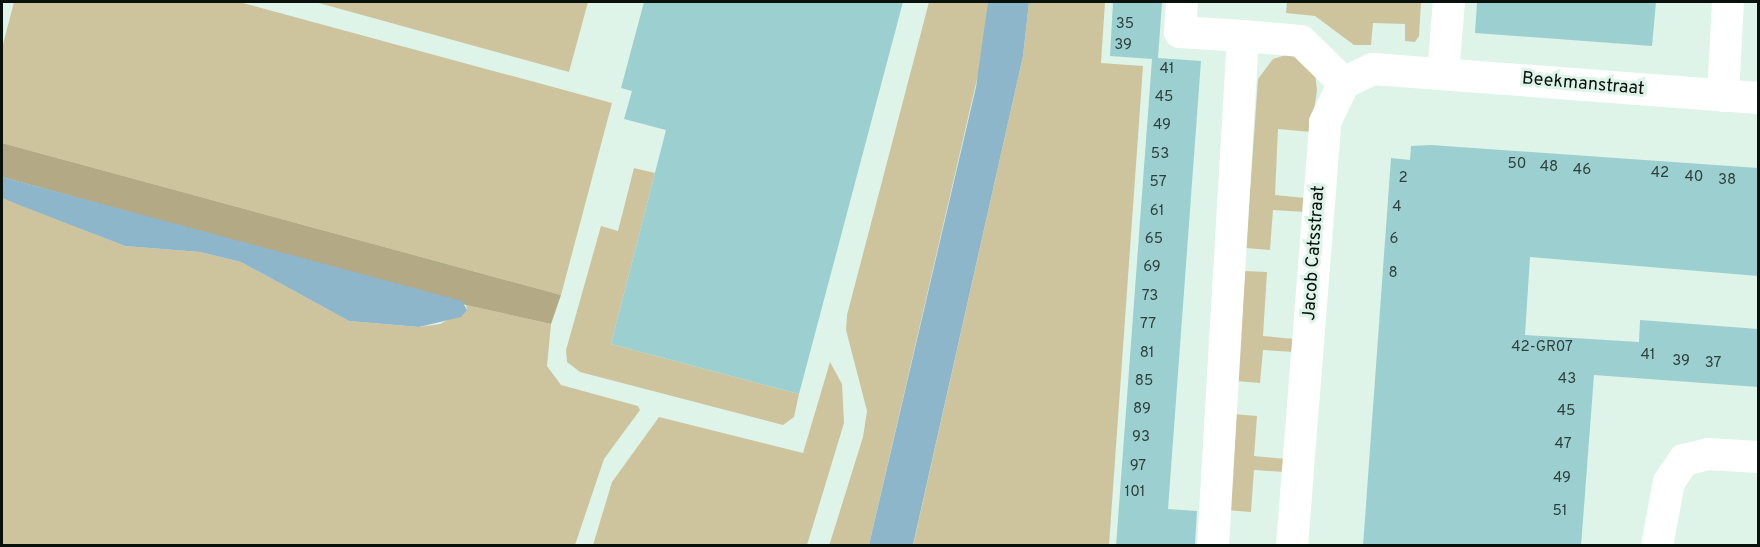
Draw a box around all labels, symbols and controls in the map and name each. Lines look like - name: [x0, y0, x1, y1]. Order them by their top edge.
- house number: 35: [1116, 16, 1134, 34]
- house number: 39: [1114, 37, 1132, 55]
- house number: 41: [1160, 61, 1174, 79]
- street label: Beekmanstraat: [1521, 69, 1645, 101]
- house number: 45: [1155, 89, 1173, 107]
- house number: 49: [1153, 117, 1171, 135]
- house number: 53: [1151, 146, 1169, 164]
- house number: 50: [1508, 156, 1526, 174]
- house number: 48: [1540, 159, 1558, 177]
- house number: 46: [1573, 162, 1591, 180]
- house number: 42: [1651, 165, 1669, 183]
- house number: 40: [1685, 169, 1703, 187]
- house number: 2: [1398, 170, 1408, 188]
- house number: 38: [1718, 172, 1736, 190]
- house number: 57: [1150, 174, 1166, 192]
- street label: Jacob Catsstraat: [1299, 185, 1331, 321]
- house number: 4: [1392, 199, 1402, 217]
- house number: 61: [1150, 203, 1164, 221]
- house number: 65: [1145, 231, 1163, 249]
- house number: 6: [1390, 231, 1398, 249]
- house number: 69: [1143, 259, 1161, 277]
- house number: 8: [1388, 265, 1398, 283]
- house number: 73: [1142, 288, 1158, 306]
- house number: 77: [1140, 316, 1156, 334]
- house number: 42-GR07: [1511, 339, 1573, 357]
- house number: 81: [1140, 345, 1154, 363]
- house number: 41: [1641, 347, 1655, 365]
- house number: 39: [1672, 353, 1690, 371]
- house number: 37: [1705, 355, 1721, 373]
- house number: 43: [1558, 371, 1576, 389]
- house number: 85: [1135, 373, 1153, 391]
- house number: 89: [1133, 401, 1151, 419]
- house number: 45: [1557, 403, 1575, 421]
- house number: 93: [1132, 429, 1150, 447]
- house number: 47: [1555, 436, 1571, 454]
- house number: 97: [1130, 458, 1146, 476]
- house number: 49: [1553, 470, 1571, 488]
- house number: 101: [1125, 484, 1145, 502]
- house number: 51: [1553, 503, 1567, 521]

